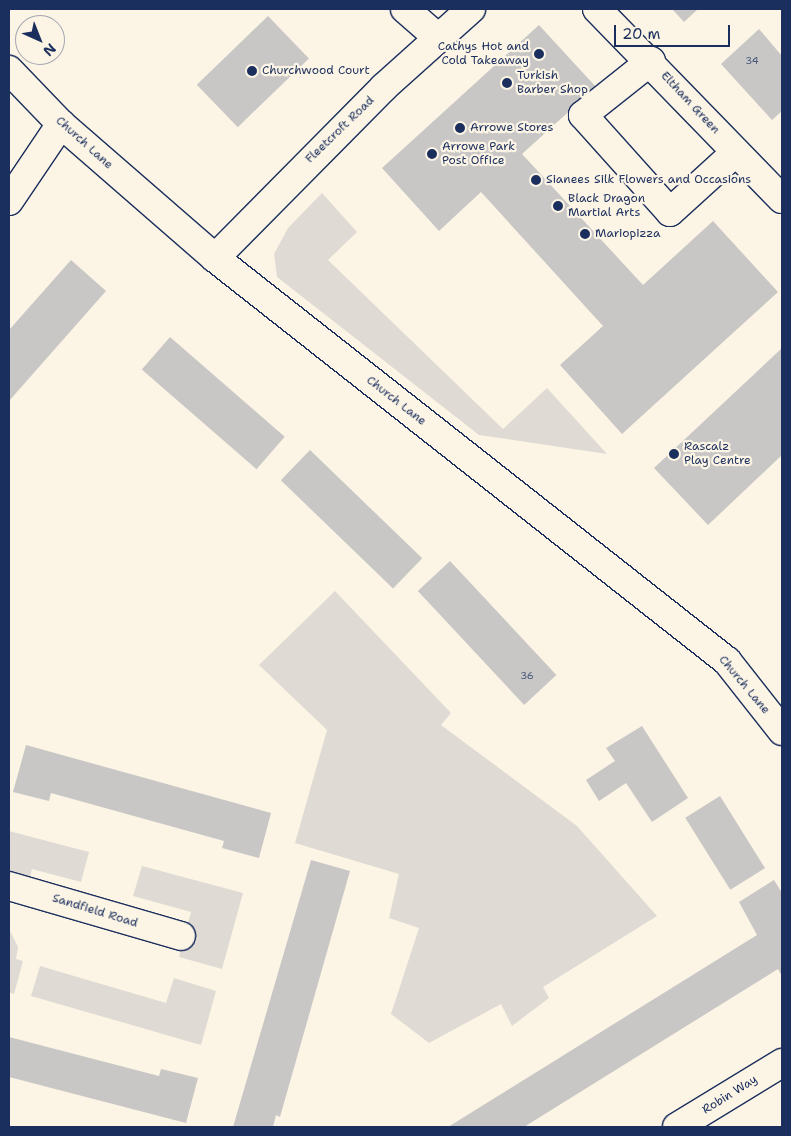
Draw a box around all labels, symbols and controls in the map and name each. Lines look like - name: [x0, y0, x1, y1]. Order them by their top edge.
- north arrow: [15, 15, 65, 65]
- scale bar: [616, 15, 732, 47]
- text: 20 m: [622, 24, 661, 44]
- text: N: [39, 40, 60, 60]
- place label: Cathys Hot and Cold Takeaway: [438, 40, 529, 68]
- marker: Cathys Hot and Cold Takeaway: [533, 48, 545, 60]
- house number: 34: [745, 55, 759, 67]
- place label: Churchwood Court: [262, 64, 370, 78]
- marker: Churchwood Court: [246, 65, 258, 77]
- place label: Turkish Barber Shop: [517, 69, 588, 97]
- street label: Eltham Green: [658, 69, 722, 137]
- marker: Turkish Barber Shop: [501, 77, 513, 89]
- street label: Fleetcroft Road: [303, 94, 377, 166]
- street label: Church Lane: [53, 114, 115, 172]
- place label: Arrowe Stores: [470, 121, 553, 135]
- marker: Arrowe Stores: [454, 122, 466, 134]
- place label: Arrowe Park Post Office: [442, 140, 515, 168]
- marker: Arrowe Park Post Office: [426, 148, 438, 160]
- place label: Sianees Silk Flowers and Occasions: [546, 173, 751, 187]
- marker: Sianees Silk Flowers and Occasions: [530, 174, 542, 186]
- place label: Black Dragon Martial Arts: [568, 192, 645, 220]
- marker: Black Dragon Martial Arts: [552, 200, 564, 212]
- place label: Mariopizza: [595, 227, 660, 241]
- marker: Mariopizza: [579, 228, 591, 240]
- street label: Church Lane: [363, 373, 429, 429]
- place label: Rascalz Play Centre: [684, 440, 751, 468]
- marker: Rascalz Play Centre: [668, 448, 680, 460]
- street label: Church Lane: [715, 653, 773, 717]
- house number: 36: [520, 670, 534, 682]
- street label: Sandfield Road: [51, 891, 139, 931]
- street label: Robin Way: [700, 1072, 760, 1118]

